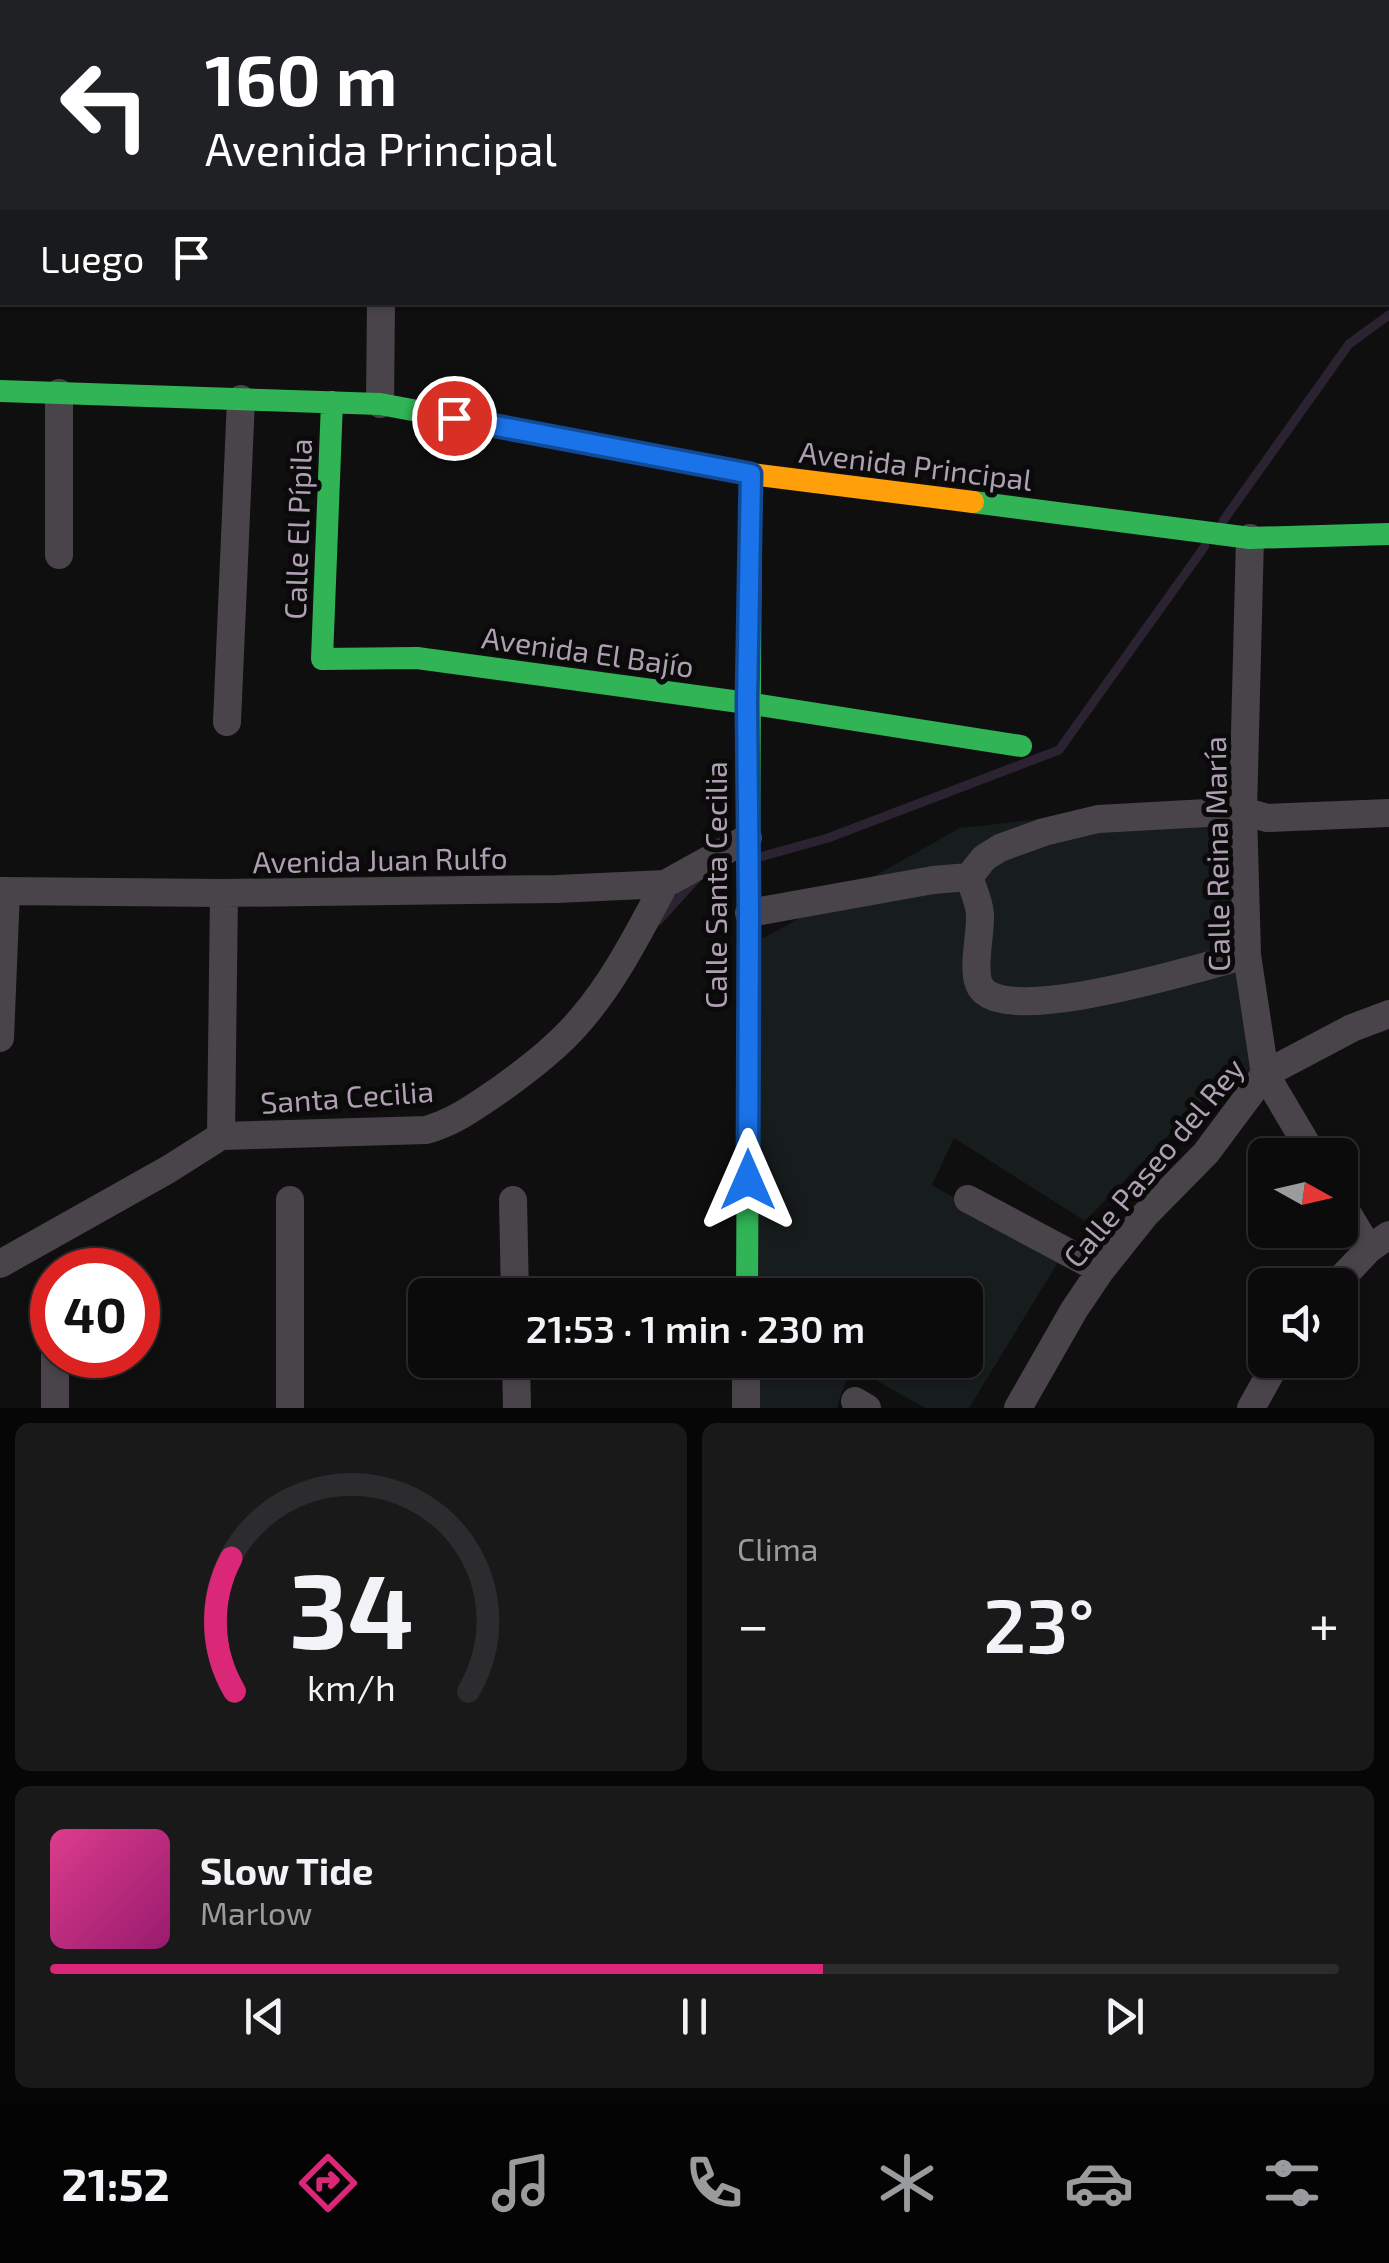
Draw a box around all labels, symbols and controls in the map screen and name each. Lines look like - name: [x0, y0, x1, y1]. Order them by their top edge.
- text: 160 m: [205, 36, 398, 120]
- icon: left: [40, 40, 170, 170]
- text: Avenida Principal: [205, 121, 557, 175]
- icon: arrive: [164, 230, 219, 285]
- text: Luego: [40, 235, 144, 281]
- pin: [412, 376, 497, 461]
- icon: arrive: [427, 391, 482, 446]
- street label: Avenida Principal: [797, 433, 1035, 497]
- street label: Calle El Pípila: [276, 438, 318, 620]
- street label: Avenida El Bajío: [480, 618, 696, 684]
- street label: Calle Reina María: [1196, 736, 1236, 972]
- street label: Calle Santa Cecilia: [697, 761, 733, 1009]
- street label: Avenida Juan Rulfo: [252, 839, 508, 879]
- street label: Calle Paseo del Rey: [1055, 1050, 1251, 1274]
- street label: Santa Cecilia: [259, 1072, 435, 1120]
- position arrow: [696, 1128, 800, 1232]
- north arrow: [1248, 1138, 1358, 1248]
- map controls: [1248, 1138, 1358, 1378]
- speed limit sign: 40: [30, 1248, 160, 1378]
- button: sound: [1248, 1268, 1358, 1378]
- text: 21:53 · 1 min · 230 m: [526, 1305, 865, 1351]
- text: Clima: [737, 1529, 818, 1567]
- text: 34: [288, 1545, 414, 1670]
- text: 23°: [983, 1578, 1095, 1668]
- text: −: [737, 1590, 769, 1656]
- text: +: [1309, 1590, 1339, 1656]
- text: km/h: [307, 1665, 395, 1708]
- text: Slow Tide: [200, 1847, 373, 1893]
- text: Marlow: [200, 1893, 312, 1931]
- icon: previous: [237, 1989, 292, 2044]
- icon: pause: [667, 1989, 722, 2044]
- icon: next: [1097, 1989, 1152, 2044]
- icon: directions: [293, 2148, 363, 2218]
- icon: music: [486, 2148, 556, 2218]
- icon: phone: [679, 2148, 749, 2218]
- icon: climate: [872, 2148, 942, 2218]
- icon: car: [1064, 2148, 1134, 2218]
- icon: filters: [1257, 2148, 1327, 2218]
- text: 21:52: [61, 2156, 170, 2210]

